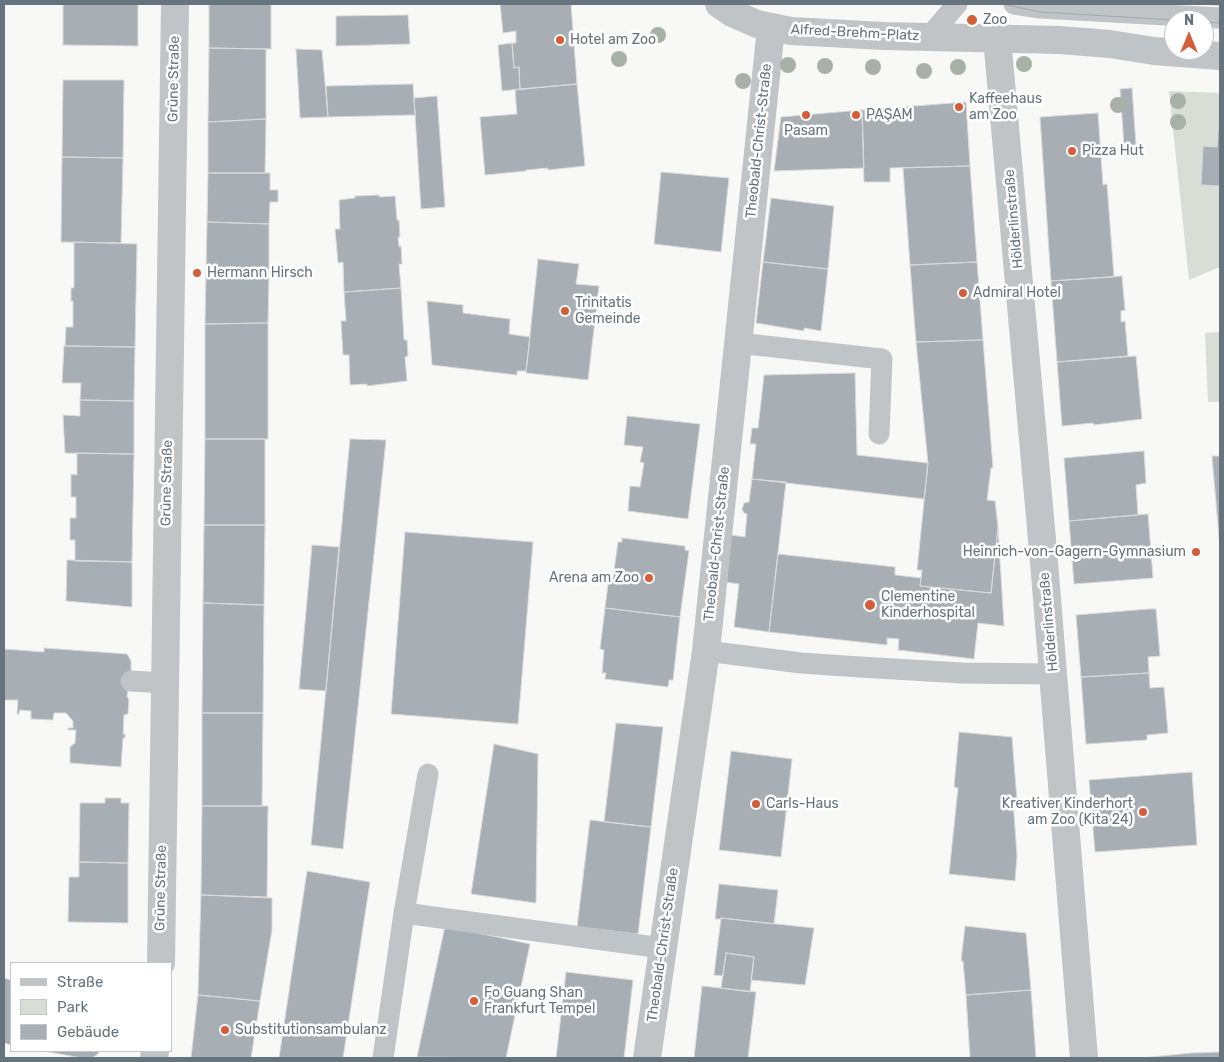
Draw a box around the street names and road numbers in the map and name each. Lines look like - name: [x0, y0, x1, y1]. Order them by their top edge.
- street label: Alfred-Brehm-Platz: [790, 21, 920, 45]
- street label: Grüne Straße: [165, 36, 183, 122]
- street label: Theobald-Christ-Straße: [743, 63, 775, 219]
- street label: Hölderlinstraße: [1001, 169, 1027, 269]
- street label: Grüne Straße: [158, 440, 176, 526]
- street label: Theobald-Christ-Straße: [701, 466, 733, 622]
- street label: Hölderlinstraße: [1036, 572, 1062, 672]
- street label: Grüne Straße: [152, 845, 170, 931]
- street label: Theobald-Christ-Straße: [644, 867, 682, 1023]

